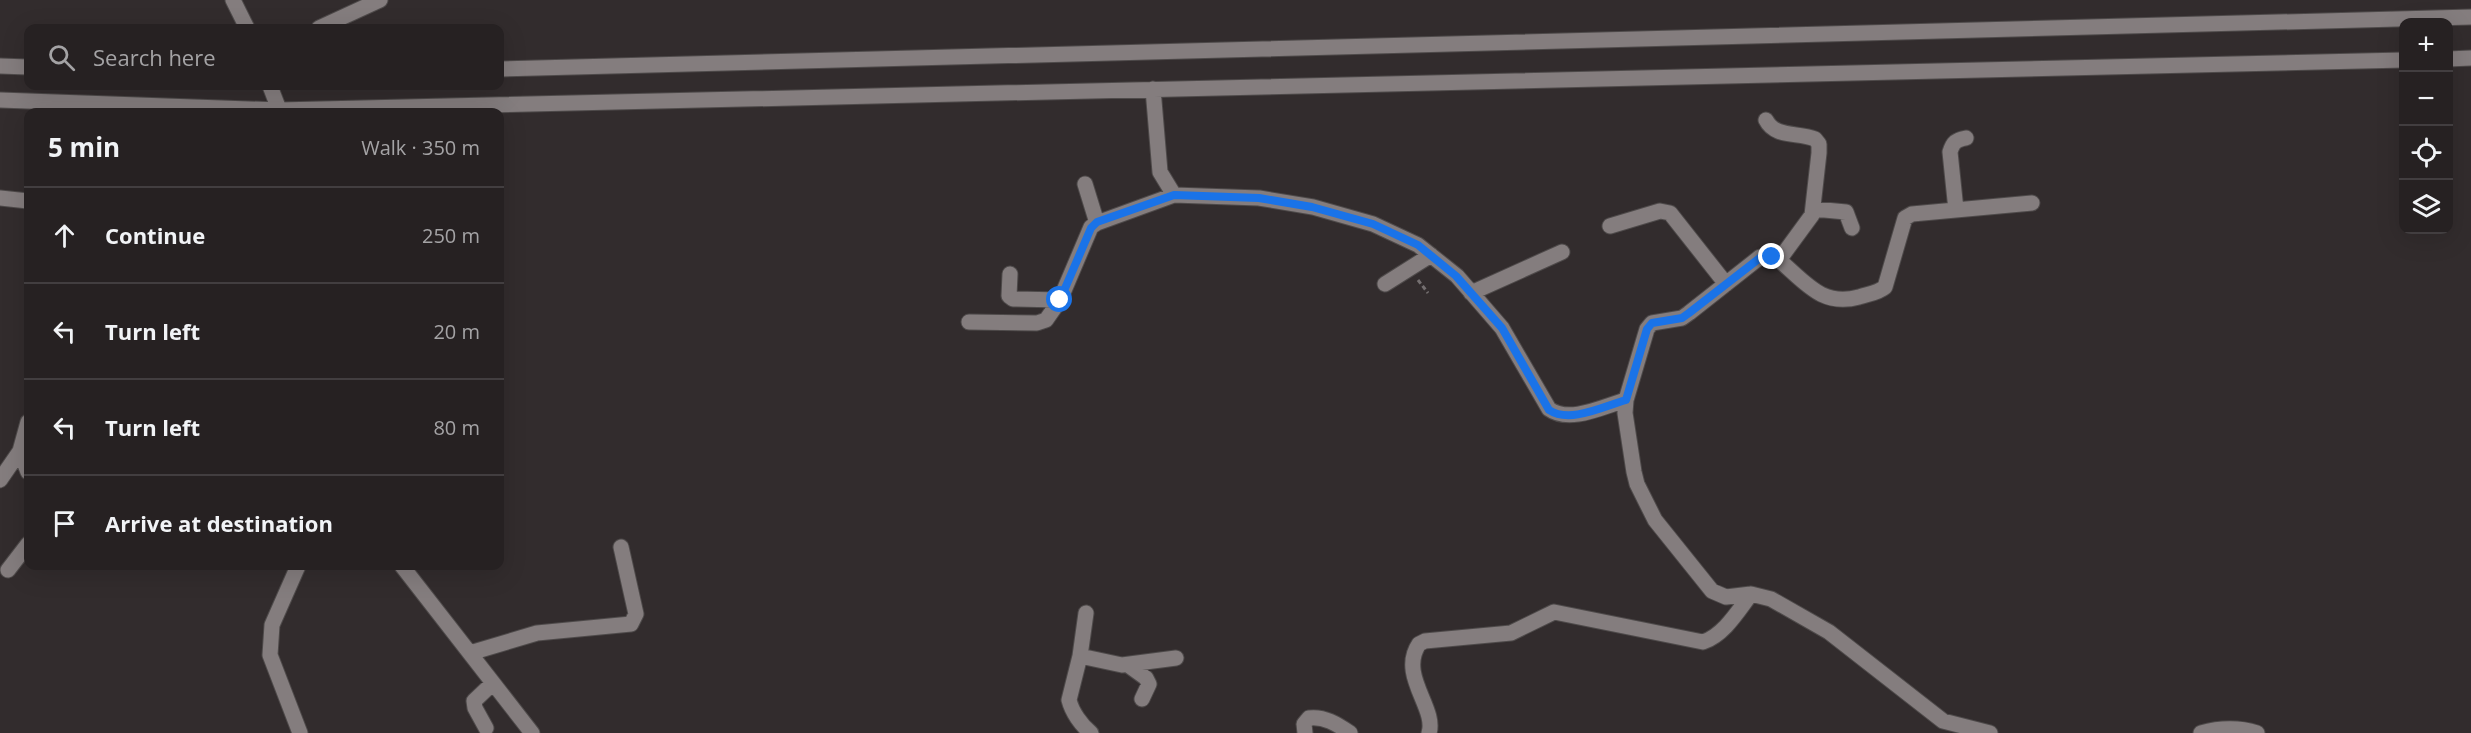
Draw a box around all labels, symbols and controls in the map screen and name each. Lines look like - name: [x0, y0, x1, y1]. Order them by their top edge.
- map controls: [2399, 18, 2453, 234]
- button: +: [2399, 18, 2453, 72]
- search box: [24, 24, 504, 90]
- icon: search: [45, 41, 78, 74]
- text: Search here: [93, 42, 216, 72]
- button: −: [2399, 72, 2453, 126]
- button: locate: [2399, 126, 2453, 180]
- text: 5 min: [48, 129, 120, 165]
- text: Walk · 350 m: [361, 134, 480, 161]
- button: layers: [2399, 180, 2453, 234]
- icon: ahead: [48, 219, 81, 252]
- text: Continue: [105, 220, 205, 250]
- text: 250 m: [422, 222, 480, 249]
- route end: [1758, 243, 1784, 269]
- route start: [1046, 286, 1072, 312]
- icon: left: [48, 315, 81, 348]
- text: Turn left: [105, 316, 200, 346]
- text: 20 m: [433, 318, 480, 345]
- icon: left: [48, 411, 81, 444]
- text: Turn left: [105, 412, 200, 442]
- text: 80 m: [433, 414, 480, 441]
- icon: arrive: [48, 507, 81, 540]
- text: Arrive at destination: [105, 508, 333, 538]

